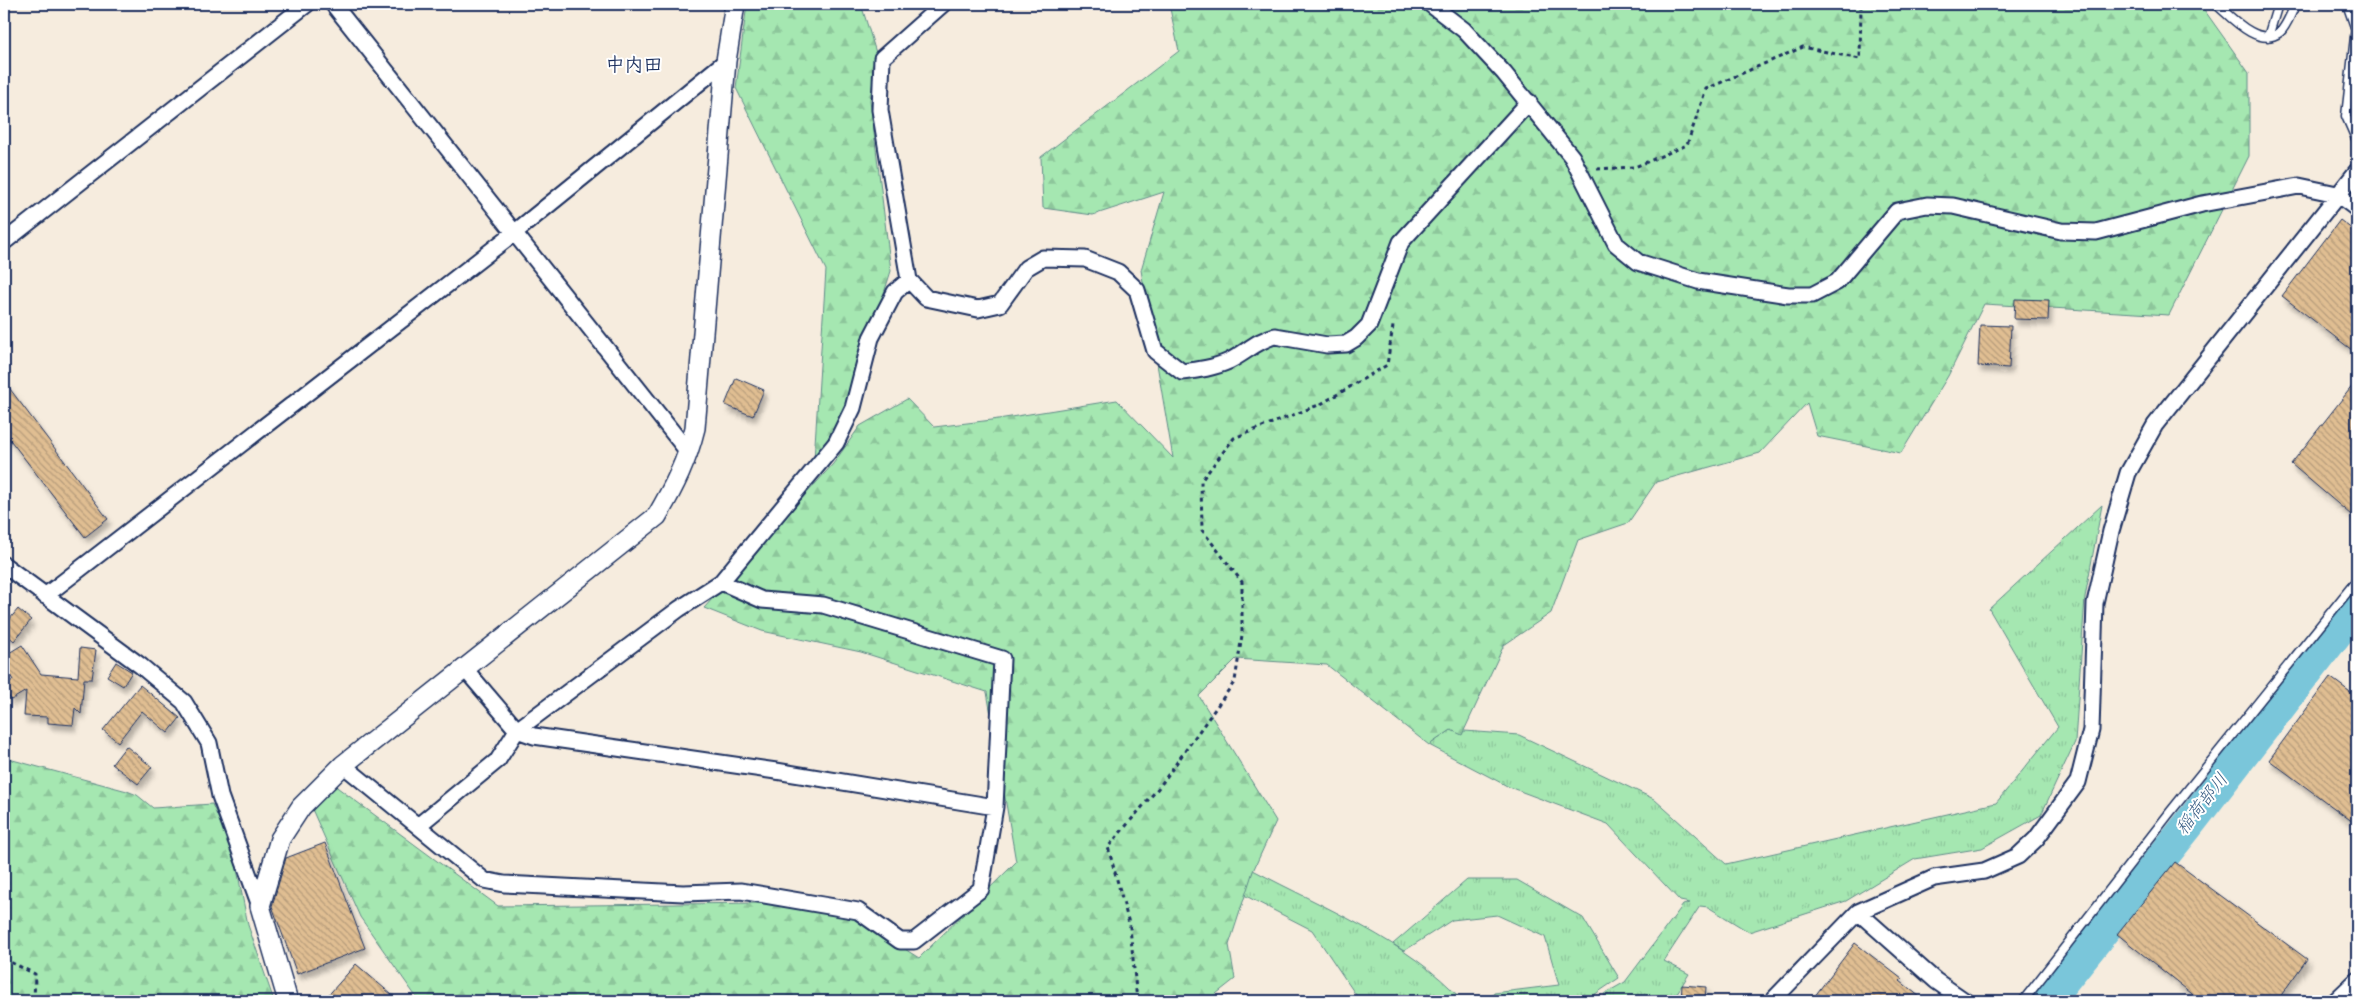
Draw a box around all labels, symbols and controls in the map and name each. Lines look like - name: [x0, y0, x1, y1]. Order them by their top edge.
- district label: 中内田: [605, 54, 663, 76]
- water label: 稲荷部川: [2172, 769, 2232, 839]

